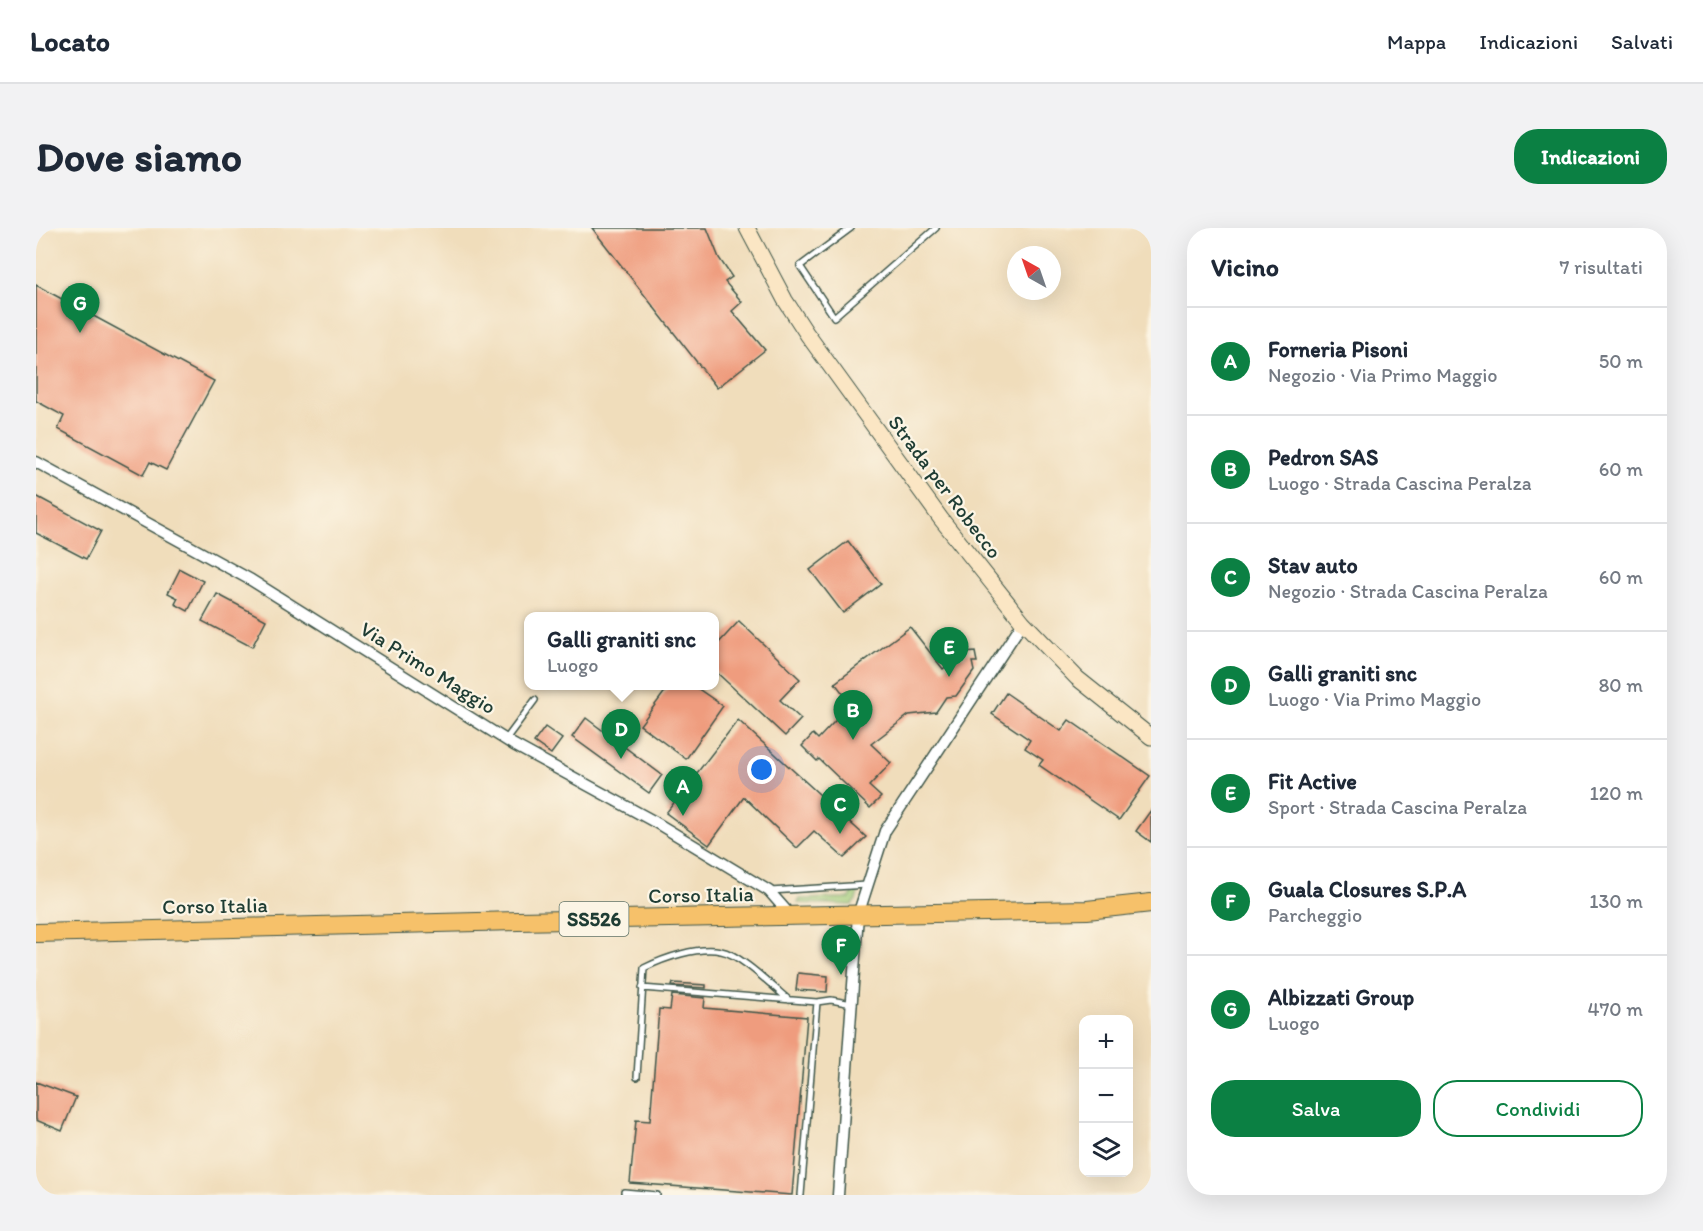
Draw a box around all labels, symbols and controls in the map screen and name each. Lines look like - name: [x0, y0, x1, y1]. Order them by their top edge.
- text: Locato: [30, 24, 110, 58]
- text: Mappa: [1387, 29, 1446, 54]
- text: Indicazioni: [1479, 29, 1578, 54]
- text: Salvati: [1611, 29, 1673, 54]
- button: Indicazioni: [1514, 129, 1667, 184]
- text: Dove siamo: [36, 131, 242, 182]
- north arrow: [1007, 246, 1061, 300]
- text: Vicino: [1211, 251, 1279, 283]
- text: 7 risultati: [1560, 255, 1643, 279]
- pin: G: [60, 284, 99, 333]
- text: Forneria Pisoni: [1268, 336, 1408, 363]
- text: A: [1224, 349, 1237, 373]
- text: 50 m: [1599, 349, 1643, 373]
- text: Negozio · Via Primo Maggio: [1268, 363, 1497, 387]
- street label: Strada per Robecco: [883, 410, 1008, 563]
- text: Pedron SAS: [1268, 444, 1378, 471]
- text: B: [1224, 457, 1237, 481]
- text: 60 m: [1599, 457, 1643, 481]
- text: Luogo · Strada Cascina Peralza: [1268, 471, 1532, 495]
- text: Stav auto: [1268, 552, 1358, 579]
- text: C: [1224, 565, 1237, 589]
- text: 60 m: [1599, 565, 1643, 589]
- text: Negozio · Strada Cascina Peralza: [1268, 579, 1548, 603]
- popup: [524, 612, 719, 690]
- street label: Via Primo Maggio: [356, 616, 501, 719]
- text: Galli graniti snc: [547, 626, 696, 653]
- pin: E: [930, 628, 968, 677]
- text: Luogo: [547, 653, 598, 677]
- text: Galli graniti snc: [1268, 660, 1417, 687]
- text: D: [1224, 673, 1237, 697]
- text: 80 m: [1598, 673, 1643, 697]
- text: Luogo · Via Primo Maggio: [1268, 687, 1481, 711]
- pin: B: [834, 690, 872, 740]
- pin: D: [602, 710, 640, 759]
- your location: [747, 755, 776, 784]
- pin: A: [664, 766, 702, 816]
- text: Fit Active: [1268, 768, 1357, 795]
- text: E: [1225, 781, 1236, 805]
- text: 120 m: [1590, 781, 1643, 805]
- pin: C: [820, 784, 860, 834]
- text: Sport · Strada Cascina Peralza: [1268, 795, 1527, 819]
- text: Guala Closures S.P.A: [1268, 876, 1466, 903]
- street label: Corso Italia: [648, 881, 754, 908]
- text: F: [1225, 889, 1236, 913]
- text: 130 m: [1589, 889, 1643, 913]
- street label: Corso Italia: [162, 892, 268, 919]
- road number: SS526: [560, 902, 628, 936]
- text: Parcheggio: [1268, 903, 1362, 927]
- pin: F: [822, 926, 860, 975]
- text: Albizzati Group: [1268, 984, 1414, 1011]
- text: G: [1224, 997, 1237, 1021]
- text: 470 m: [1587, 997, 1643, 1021]
- text: Luogo: [1268, 1011, 1320, 1035]
- map controls: [1079, 1015, 1133, 1177]
- button: +: [1079, 1015, 1133, 1069]
- button: −: [1079, 1069, 1133, 1123]
- button: Salva: [1211, 1080, 1421, 1137]
- button: Condividi: [1433, 1080, 1643, 1137]
- button: layers: [1079, 1123, 1133, 1177]

